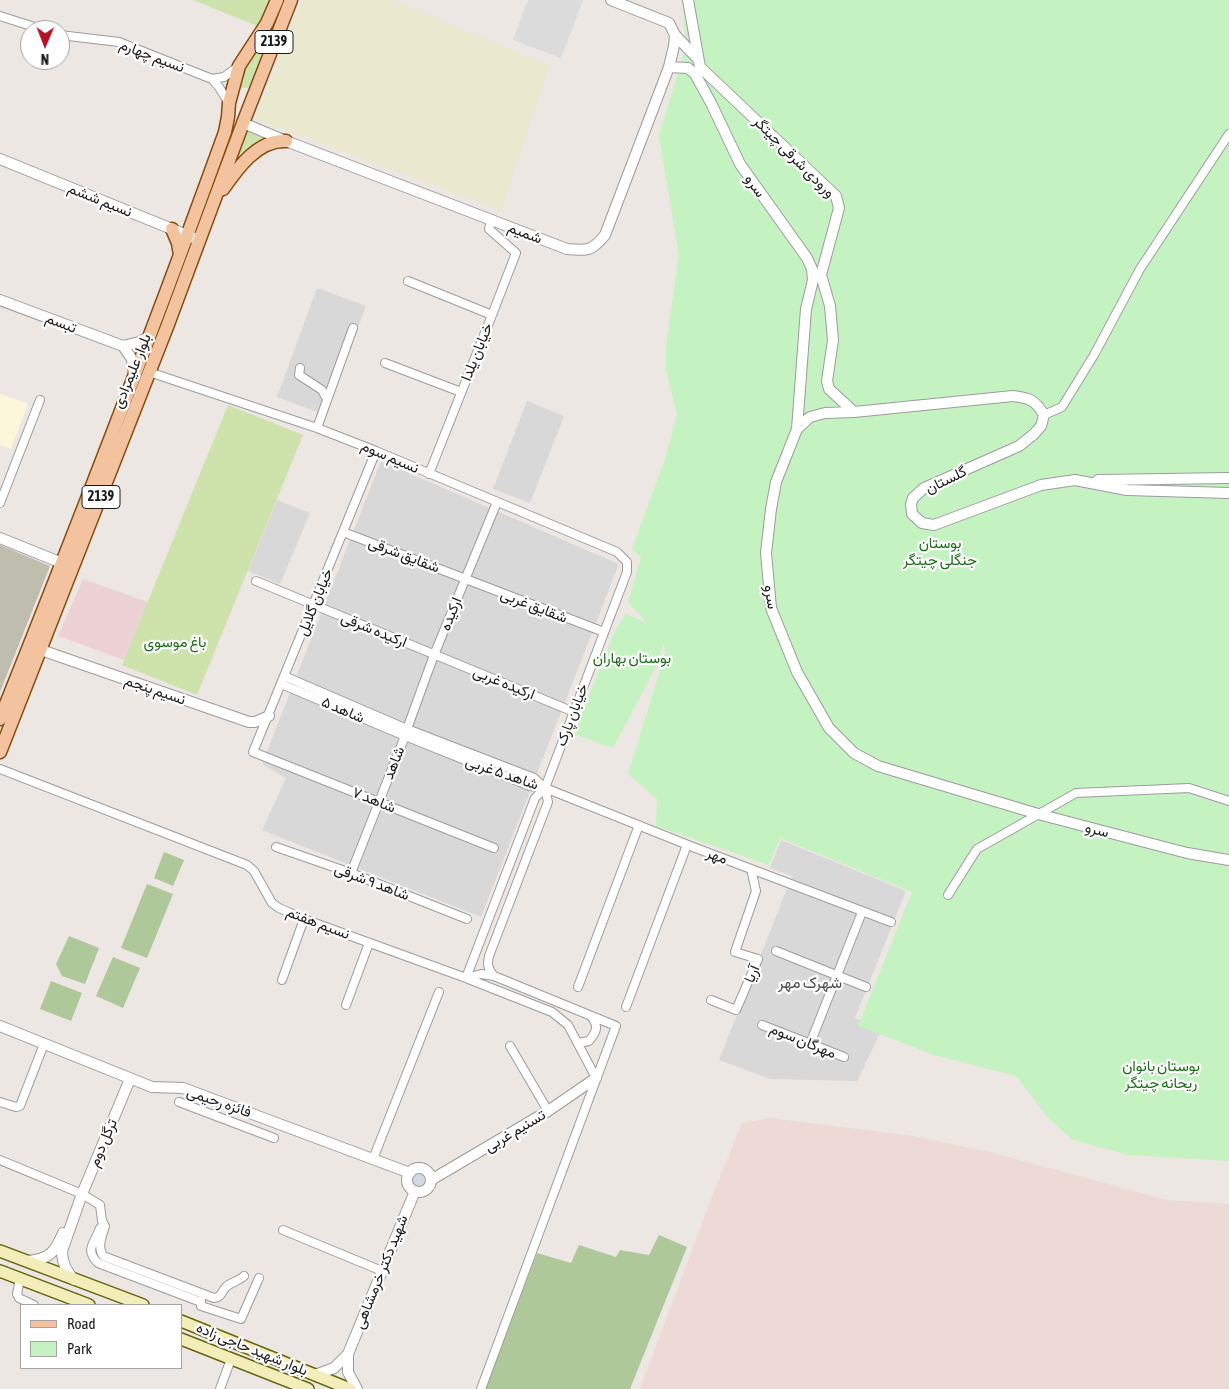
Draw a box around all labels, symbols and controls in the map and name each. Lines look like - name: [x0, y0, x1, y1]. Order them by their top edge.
- north arrow: [20, 20, 70, 70]
- road number: 2139: [255, 31, 293, 54]
- street label: نسیم چهارم: [117, 35, 187, 77]
- text: N: [40, 51, 49, 67]
- street label: ورودی شرقی چیتگر: [749, 112, 839, 202]
- street label: سرو: [741, 171, 769, 201]
- street label: نسیم ششم: [65, 179, 135, 221]
- street label: شمیم: [505, 218, 545, 248]
- street label: تبسم: [43, 309, 79, 337]
- street label: خیابان یلدا: [457, 320, 497, 384]
- street label: بلوار علیمرادی: [109, 331, 155, 411]
- street label: نسیم سوم: [358, 437, 422, 477]
- street label: گلستان: [922, 462, 970, 498]
- road number: 2139: [82, 486, 120, 508]
- street label: شقایق شرقی: [366, 533, 442, 577]
- park label: بوستان جنگلی چیتگر: [903, 534, 977, 569]
- street label: خیابان گلایل: [293, 566, 337, 638]
- street label: سرو: [760, 584, 782, 610]
- street label: شقایق غربی: [498, 585, 570, 627]
- street label: ارکیده: [436, 595, 466, 633]
- street label: ارکیده شرقی: [338, 609, 410, 651]
- park label: باغ موسوی: [144, 633, 206, 651]
- park label: بوستان بهاران: [593, 649, 671, 667]
- street label: ارکیده غربی: [470, 662, 538, 704]
- street label: نسیم پنجم: [122, 671, 188, 709]
- street label: خیابان پارک: [552, 681, 592, 749]
- street label: شاهد ۵: [319, 693, 367, 727]
- street label: شاهد: [379, 744, 409, 782]
- street label: شاهد ۵ غربی: [463, 752, 541, 794]
- street label: شاهد ۷: [350, 783, 398, 817]
- street label: سرو: [1083, 818, 1111, 842]
- street label: مهر: [704, 844, 730, 868]
- street label: شاهد ۹ شرقی: [332, 859, 412, 905]
- street label: نسیم هفتم: [284, 903, 352, 943]
- street label: آریا: [740, 963, 764, 985]
- district label: شهرک مهر: [778, 973, 842, 993]
- street label: مهرگان سوم: [767, 1020, 839, 1062]
- park label: بوستان بانوان ریحانه چیتگر: [1122, 1057, 1200, 1092]
- street label: فائزه رحیمی: [184, 1083, 254, 1121]
- street label: تسنیم غربی: [481, 1106, 549, 1156]
- street label: ترگل دوم: [85, 1116, 121, 1170]
- street label: شهید دکتر خرمشاهی: [350, 1212, 412, 1332]
- legend: [20, 1304, 182, 1369]
- text: Road: [67, 1315, 96, 1332]
- street label: بلوار شهید حاجی زاده: [194, 1318, 310, 1380]
- text: Park: [67, 1340, 92, 1357]

